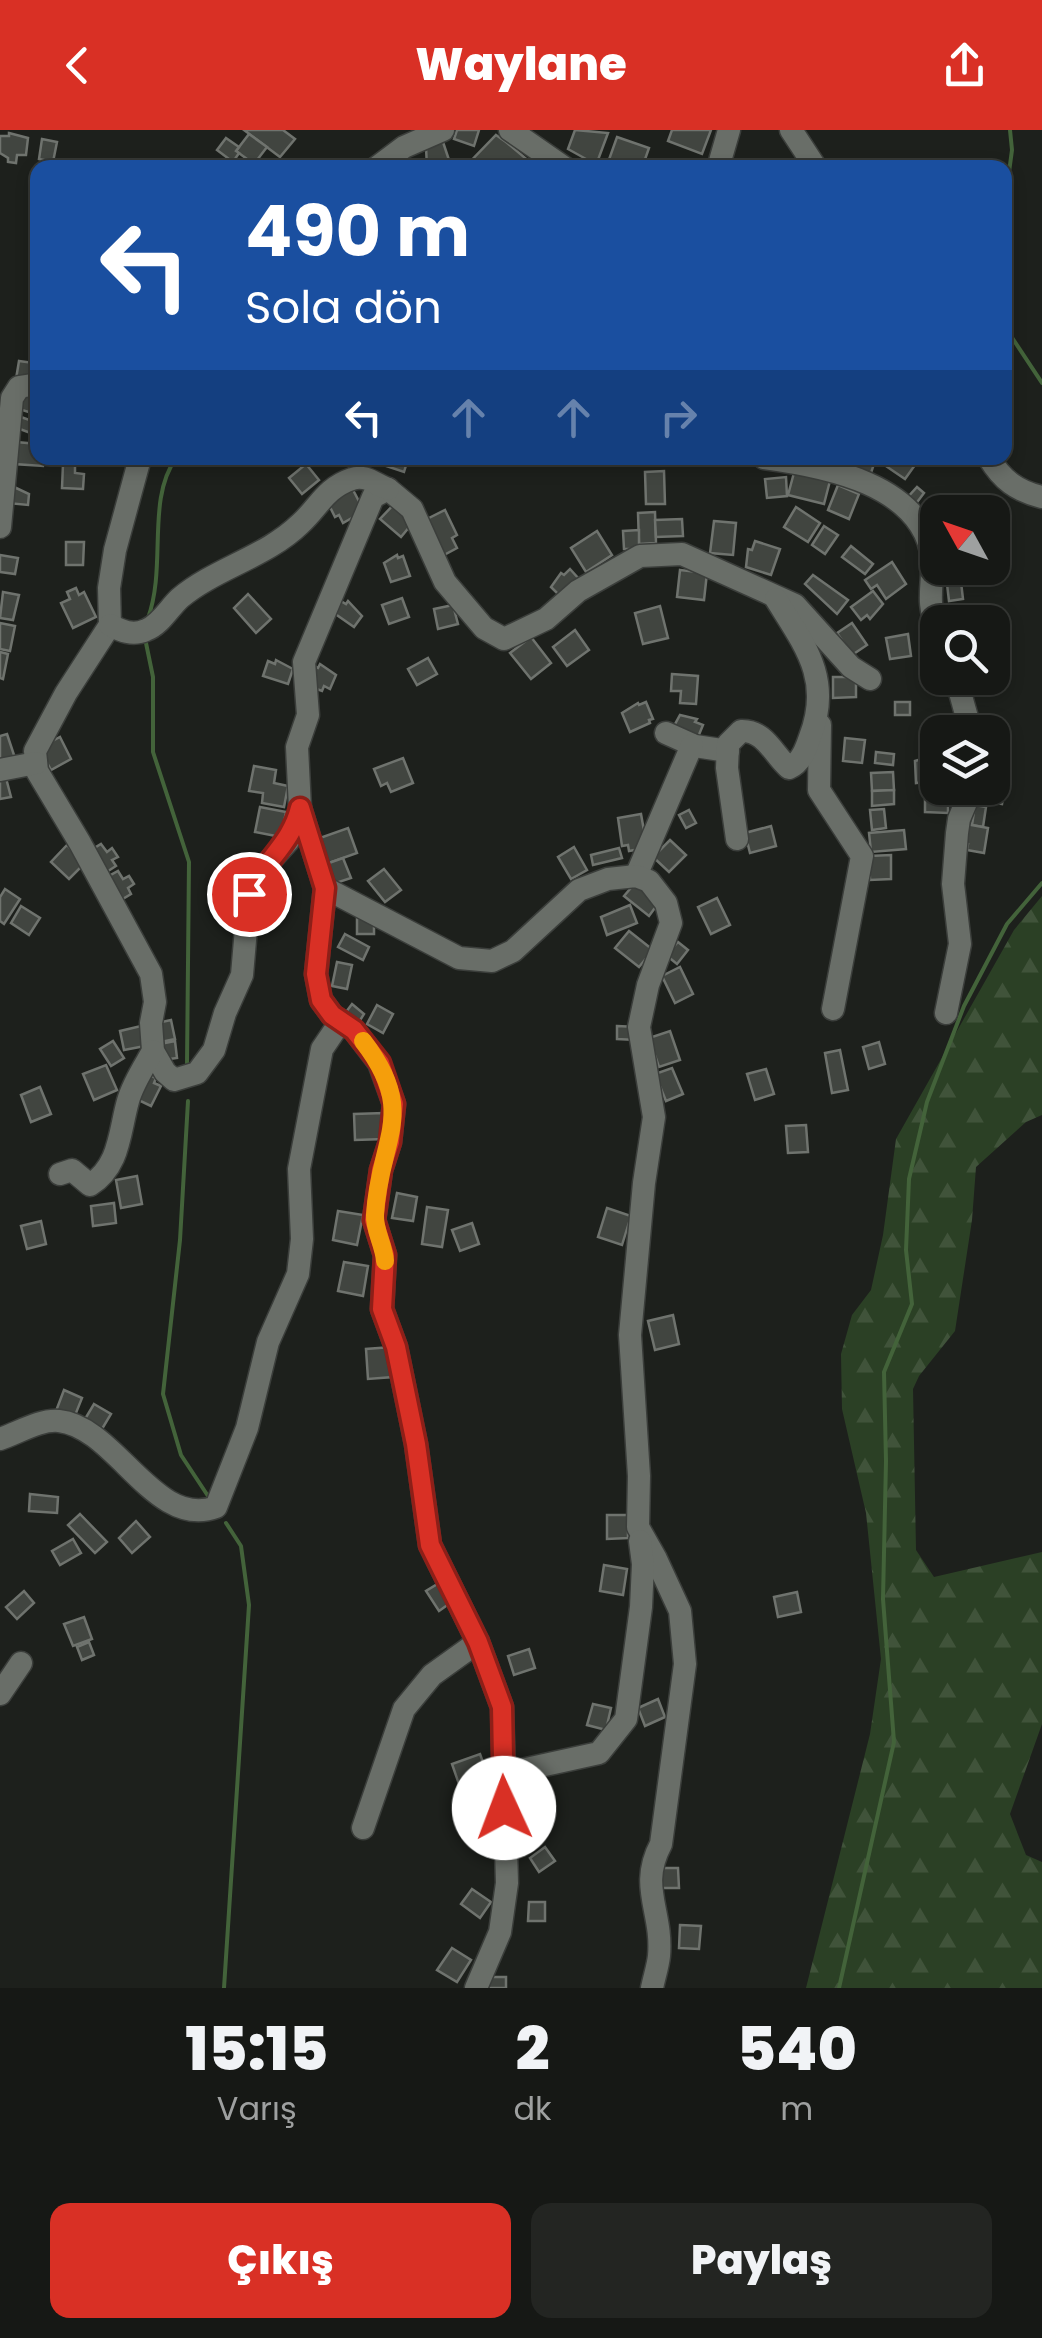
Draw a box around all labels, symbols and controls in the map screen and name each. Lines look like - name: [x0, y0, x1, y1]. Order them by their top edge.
- text: Waylane: [415, 33, 627, 96]
- icon: back: [50, 38, 105, 93]
- icon: share: [937, 38, 992, 93]
- text: 490 m: [245, 182, 470, 281]
- icon: left: [80, 200, 210, 330]
- text: Sola dön: [245, 276, 442, 339]
- icon: left: [336, 390, 391, 445]
- icon: ahead: [441, 390, 496, 445]
- icon: ahead: [546, 390, 601, 445]
- icon: right: [651, 390, 706, 445]
- north arrow: [920, 495, 1010, 585]
- map controls: [920, 495, 1010, 805]
- button: search: [920, 605, 1010, 695]
- button: layers: [920, 715, 1010, 805]
- pin: [207, 852, 292, 937]
- icon: arrive: [222, 867, 277, 922]
- position arrow: [452, 1756, 556, 1860]
- text: 15:15: [185, 2007, 328, 2091]
- text: 2: [515, 2007, 550, 2091]
- text: 540: [737, 2007, 857, 2091]
- text: Varış: [217, 2086, 297, 2131]
- text: dk: [513, 2086, 552, 2131]
- text: m: [780, 2086, 813, 2131]
- button: Çıkış: [50, 2203, 511, 2318]
- button: Paylaş: [531, 2203, 992, 2318]

